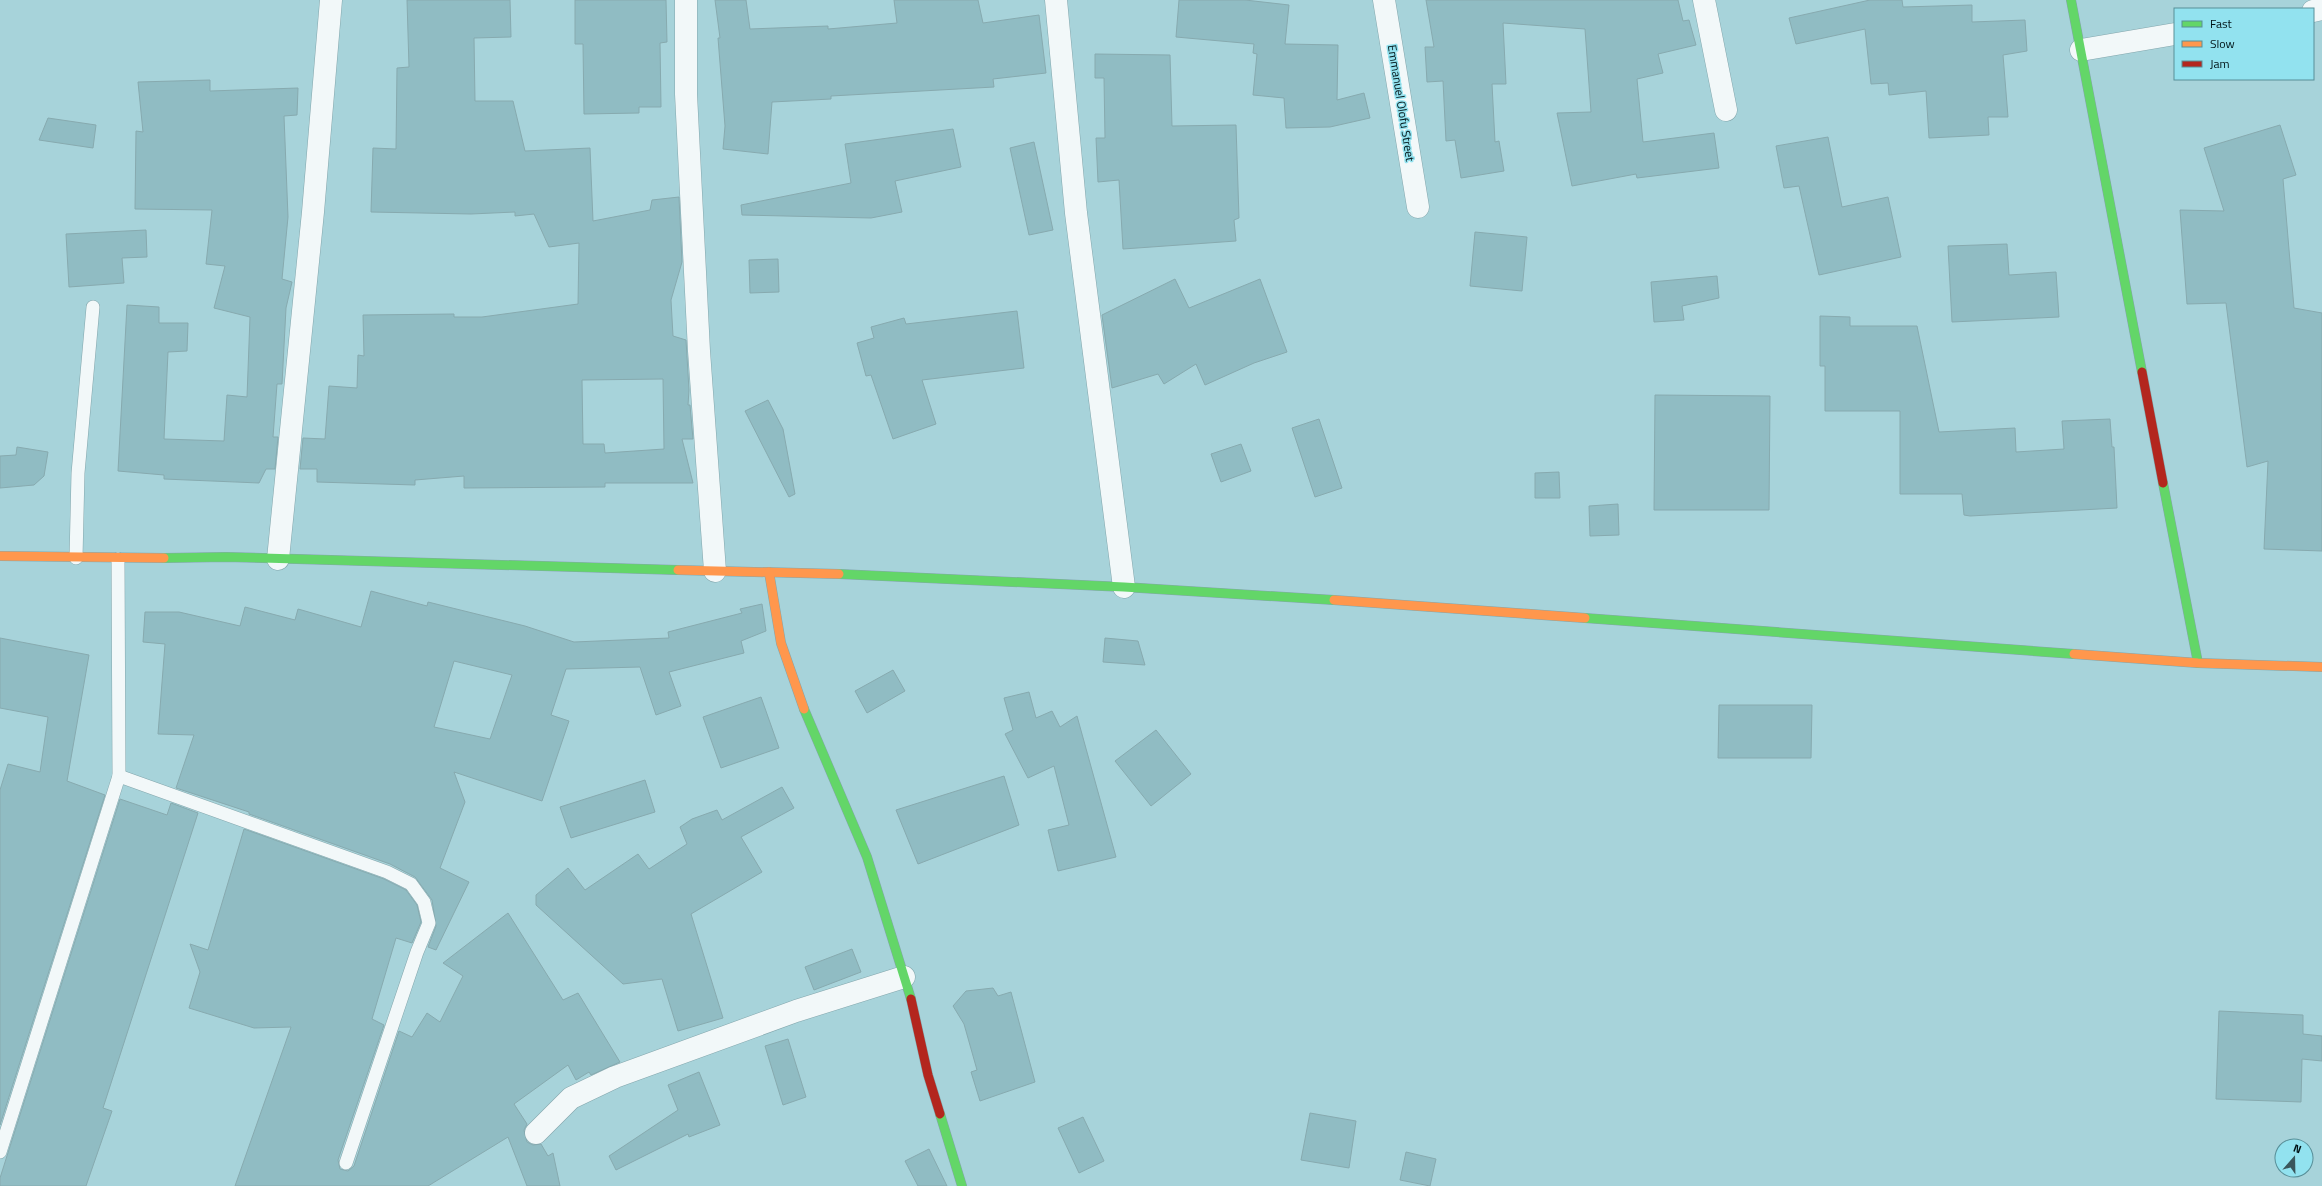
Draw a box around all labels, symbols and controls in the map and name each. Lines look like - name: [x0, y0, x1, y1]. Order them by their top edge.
- legend: [2174, 8, 2314, 80]
- text: Fast: [2210, 14, 2233, 33]
- text: Slow: [2210, 34, 2235, 53]
- street label: Emmanuel Olofu Street: [1383, 43, 1420, 163]
- text: Jam: [2210, 54, 2230, 73]
- north arrow: [2274, 1138, 2314, 1178]
- text: N: [2291, 1140, 2304, 1157]

